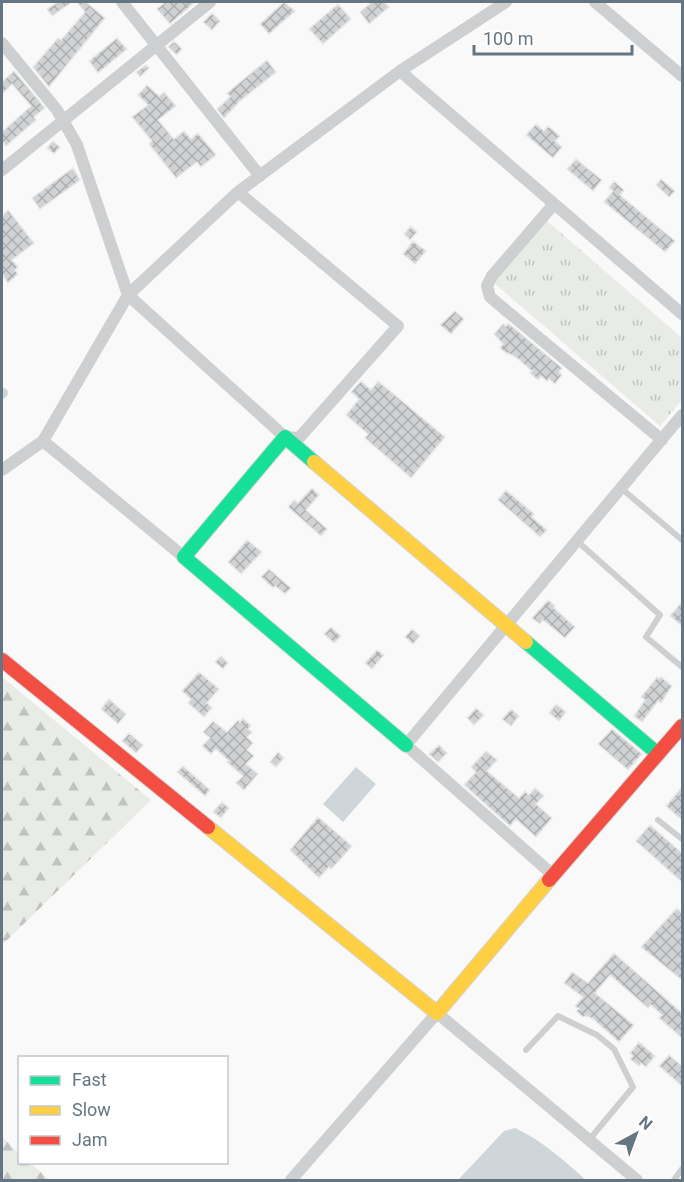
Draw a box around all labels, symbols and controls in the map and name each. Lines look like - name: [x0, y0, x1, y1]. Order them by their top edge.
- scale bar: [474, 18, 632, 56]
- text: 100 m: [483, 28, 534, 49]
- legend: [18, 1056, 228, 1164]
- text: Fast: [72, 1069, 107, 1090]
- text: Slow: [72, 1099, 111, 1120]
- north arrow: [606, 1104, 666, 1164]
- text: N: [635, 1112, 656, 1134]
- text: Jam: [72, 1129, 108, 1150]

